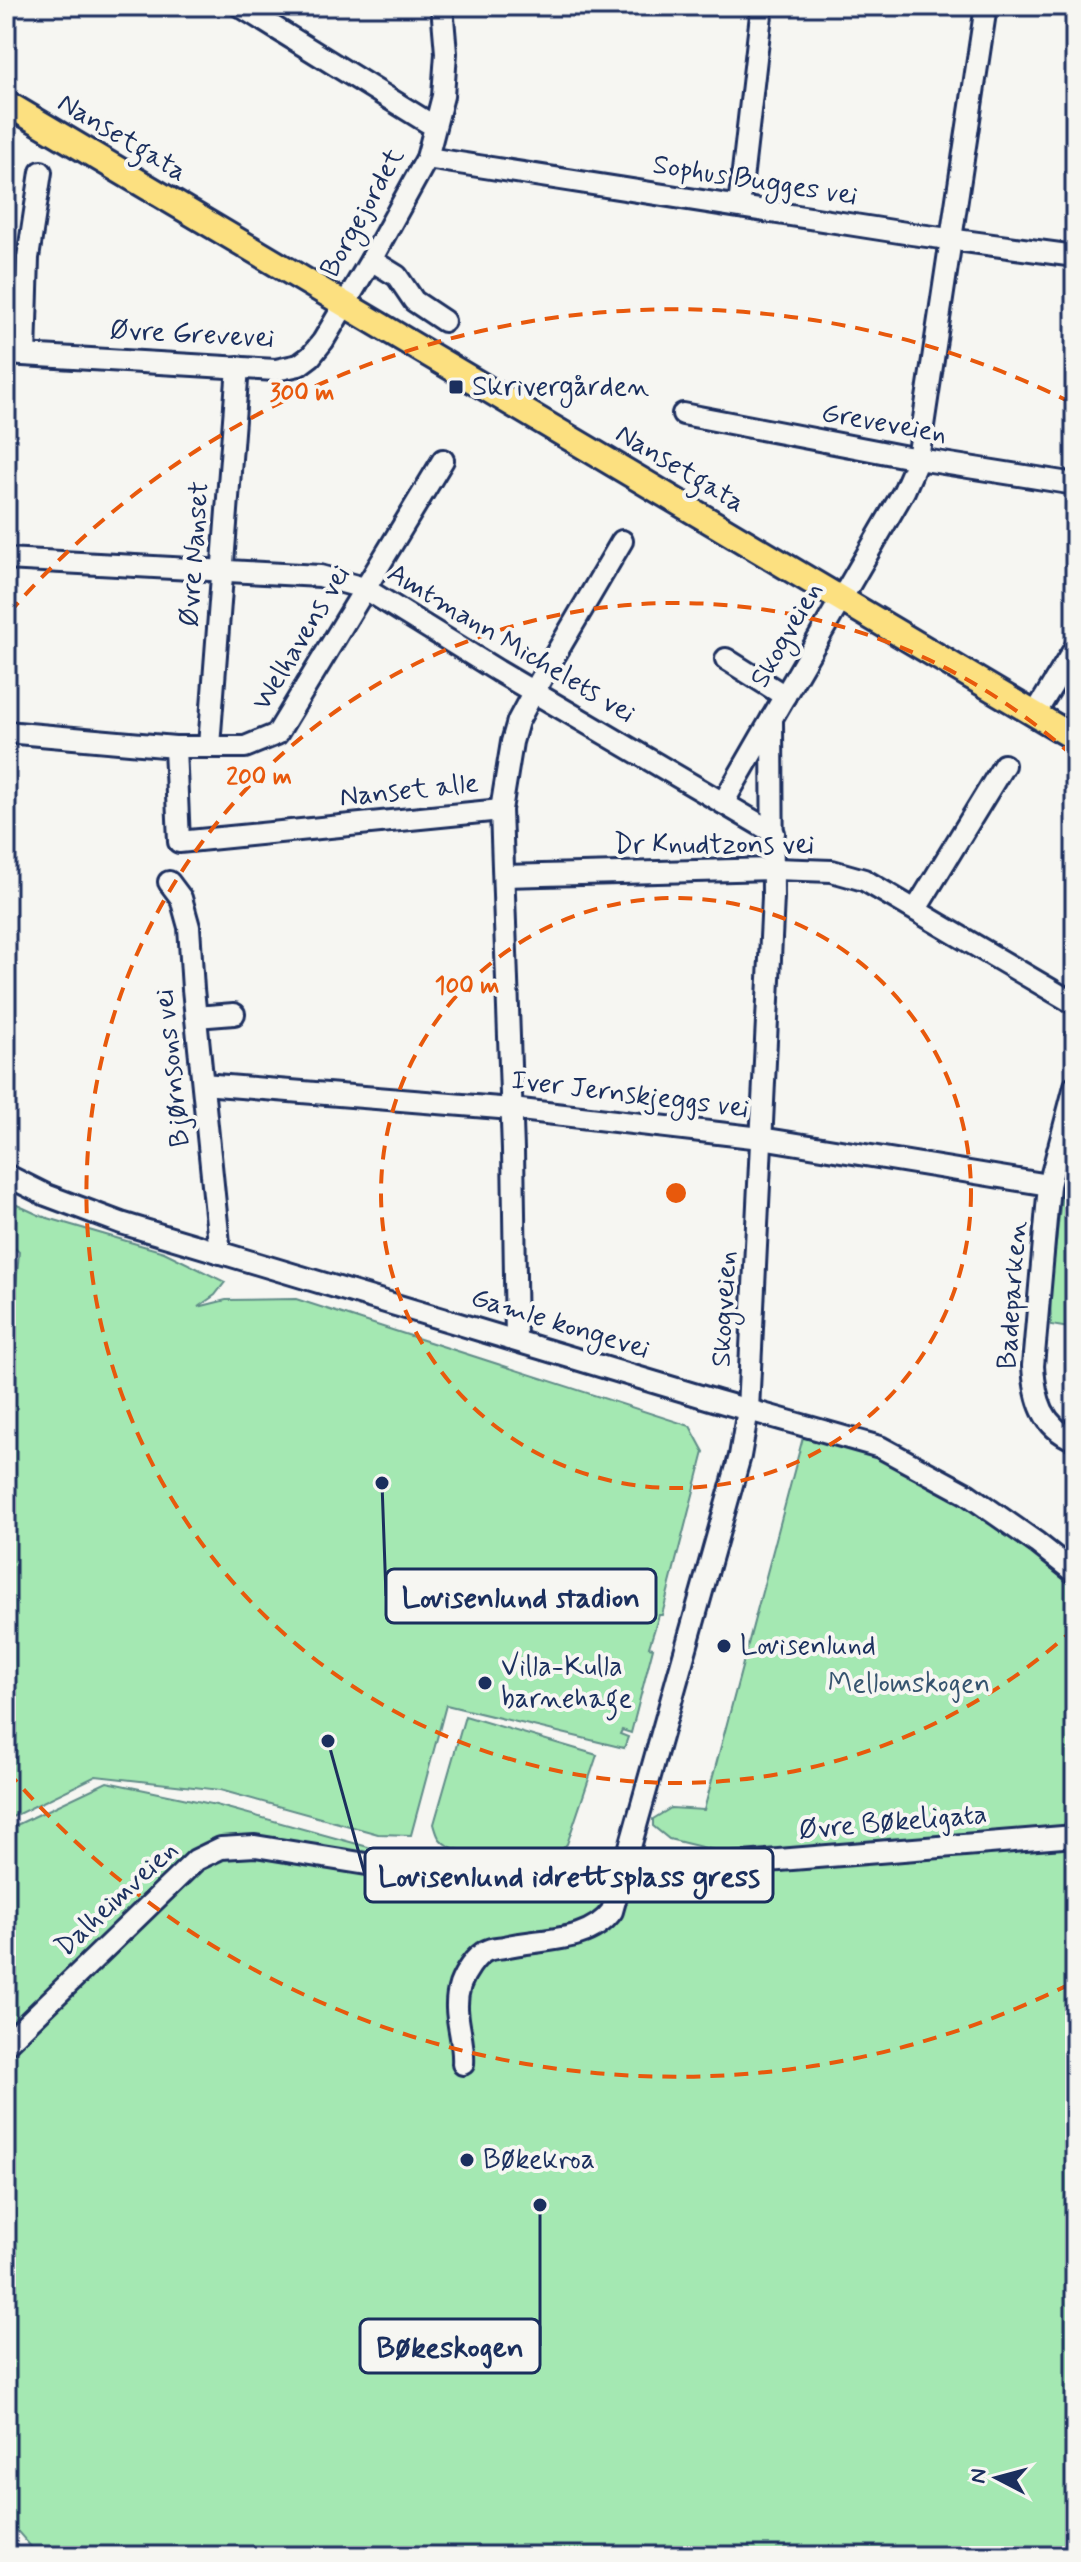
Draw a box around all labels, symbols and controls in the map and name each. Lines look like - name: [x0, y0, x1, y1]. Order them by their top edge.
- street label: Nansetgata: [49, 85, 194, 194]
- street label: Borgejordet: [312, 141, 416, 285]
- street label: Sophus Bugges vei: [650, 147, 860, 217]
- street label: Øvre Grevevei: [109, 312, 275, 358]
- place label: Skrivergården: [472, 369, 649, 408]
- text: 300 m: [270, 378, 334, 409]
- marker: Skrivergården: [447, 378, 465, 396]
- street label: Greveveien: [818, 395, 950, 453]
- street label: Nansetgata: [607, 416, 752, 525]
- street label: Øvre Nanset: [171, 480, 219, 628]
- street label: Amtmann Michelets vei: [380, 555, 642, 733]
- street label: Welhavens vei: [244, 558, 360, 718]
- street label: Skogveien: [742, 575, 834, 696]
- text: 200 m: [226, 762, 292, 793]
- street label: Nanset alle: [338, 765, 480, 817]
- street label: Dr Knudtzons vei: [614, 827, 814, 864]
- text: 100 m: [435, 971, 499, 1002]
- street label: Bjørnsons vei: [146, 987, 200, 1149]
- street label: Iver Jernskjeggs vei: [509, 1062, 751, 1130]
- centre of rings: [662, 1179, 690, 1207]
- street label: Badeparken: [989, 1219, 1037, 1371]
- street label: Skogveien: [703, 1250, 749, 1368]
- street label: Gamle kongevei: [466, 1279, 654, 1371]
- callout: Lovisenlund stadion: [386, 1569, 656, 1623]
- text: Lovisenlund stadion: [402, 1579, 640, 1618]
- place label: Lovisenlund: [740, 1628, 876, 1665]
- marker: Lovisenlund: [715, 1637, 733, 1655]
- place label: Villa-Kulla barnehage: [501, 1649, 632, 1721]
- park label: Mellomskogen: [828, 1666, 990, 1703]
- marker: Villa-Kulla barnehage: [476, 1674, 494, 1692]
- street label: Øvre Bøkeligata: [797, 1796, 989, 1850]
- street label: Dalheimveien: [47, 1832, 187, 1966]
- callout: Lovisenlund idrettsplass gress: [365, 1848, 773, 1902]
- text: Lovisenlund idrettsplass gress: [378, 1858, 760, 1900]
- place label: Bøkekroa: [483, 2142, 595, 2179]
- marker: Bøkekroa: [458, 2151, 476, 2169]
- callout: Bøkeskogen: [360, 2319, 540, 2373]
- text: Bøkeskogen: [376, 2329, 524, 2369]
- north arrow: [957, 2438, 1037, 2518]
- text: N: [964, 2467, 994, 2485]

